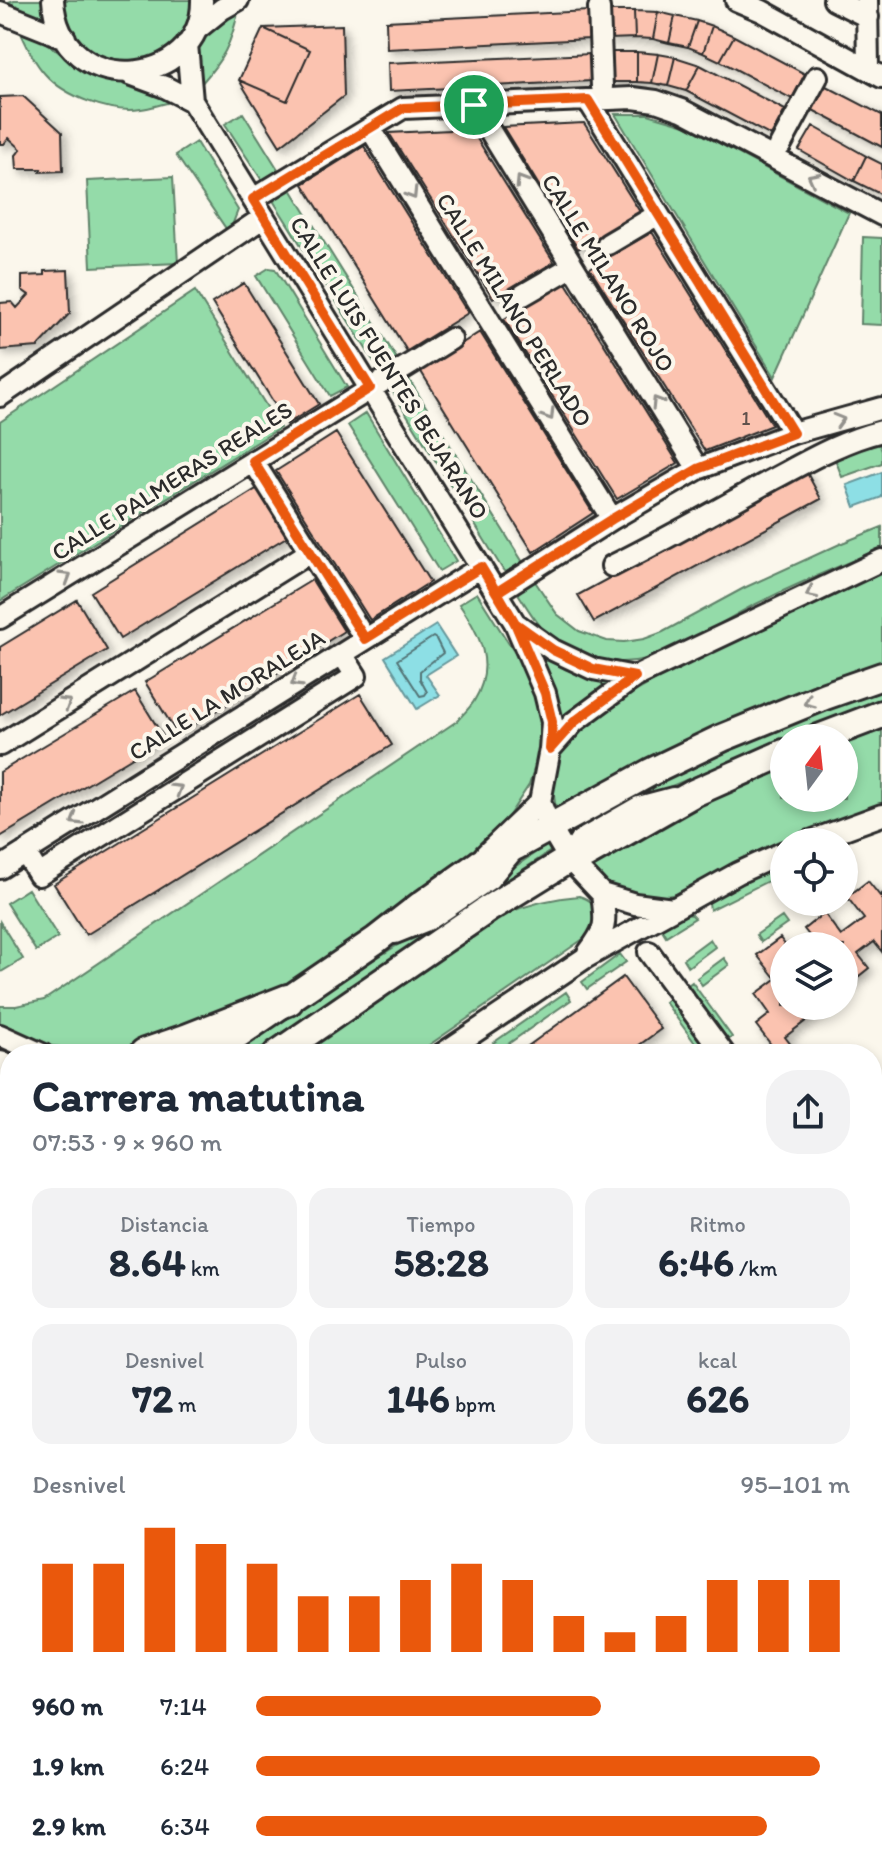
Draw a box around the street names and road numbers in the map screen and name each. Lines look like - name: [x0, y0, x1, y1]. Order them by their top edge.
- street label: CALLE MILANO ROJO: [536, 168, 681, 377]
- street label: CALLE MILANO PERLADO: [430, 187, 598, 432]
- street label: CALLE LUIS FUENTES BEJARANO: [284, 211, 495, 525]
- street label: CALLE PALMERAS REALES: [46, 395, 297, 567]
- street label: CALLE LA MORALEJA: [123, 623, 330, 767]

